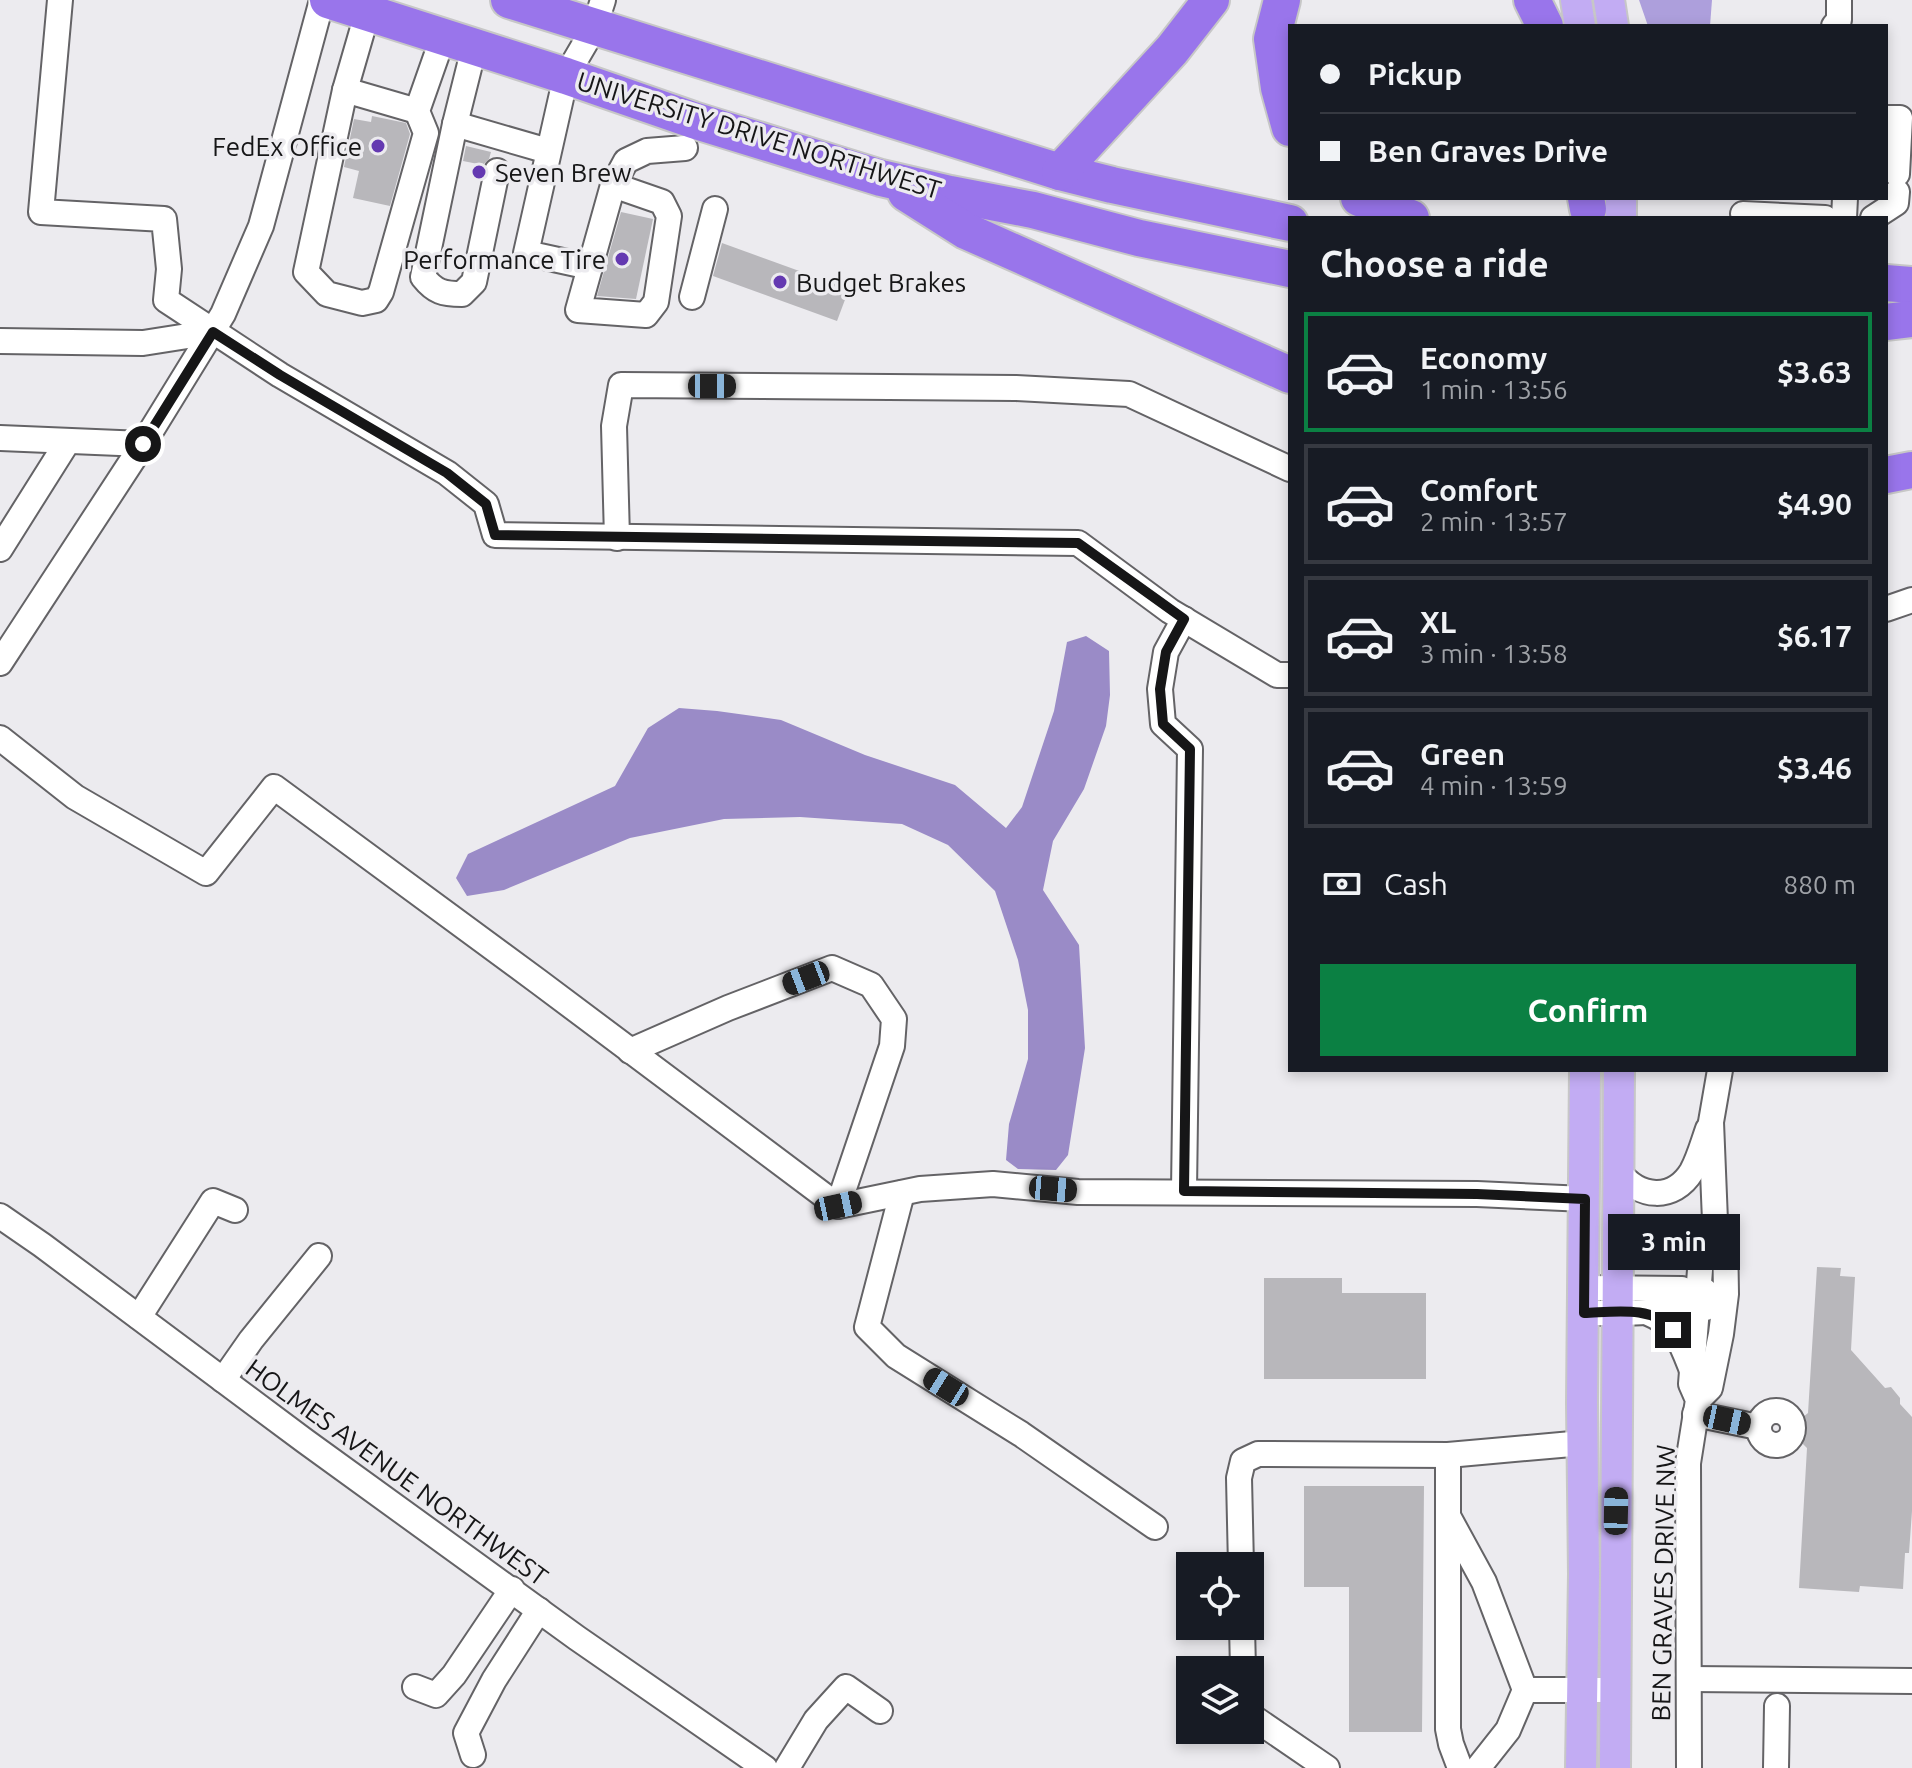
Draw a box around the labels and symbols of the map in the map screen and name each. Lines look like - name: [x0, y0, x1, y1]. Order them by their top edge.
- street label: UNIVERSITY DRIVE NORTHWEST: [573, 66, 945, 204]
- place label: FedEx Office: [212, 132, 362, 161]
- marker: FedEx Office: [369, 137, 387, 155]
- place label: Seven Brew: [495, 158, 632, 187]
- marker: Seven Brew: [470, 163, 488, 181]
- place label: Performance Tire: [403, 245, 606, 274]
- marker: Performance Tire: [613, 250, 631, 268]
- place label: Budget Brakes: [796, 268, 966, 297]
- marker: Budget Brakes: [771, 273, 789, 291]
- car: [688, 374, 736, 398]
- route start: [125, 426, 161, 462]
- car: [779, 958, 833, 998]
- car: [1028, 1175, 1078, 1203]
- car: [812, 1189, 864, 1223]
- callout: 3 min: [1607, 1214, 1739, 1270]
- route end: [1655, 1312, 1691, 1348]
- street label: HOLMES AVENUE NORTHWEST: [240, 1353, 554, 1591]
- car: [919, 1364, 973, 1410]
- car: [1701, 1403, 1753, 1437]
- street label: BEN GRAVES DRIVE NW: [1646, 1444, 1680, 1722]
- car: [1604, 1487, 1628, 1535]

